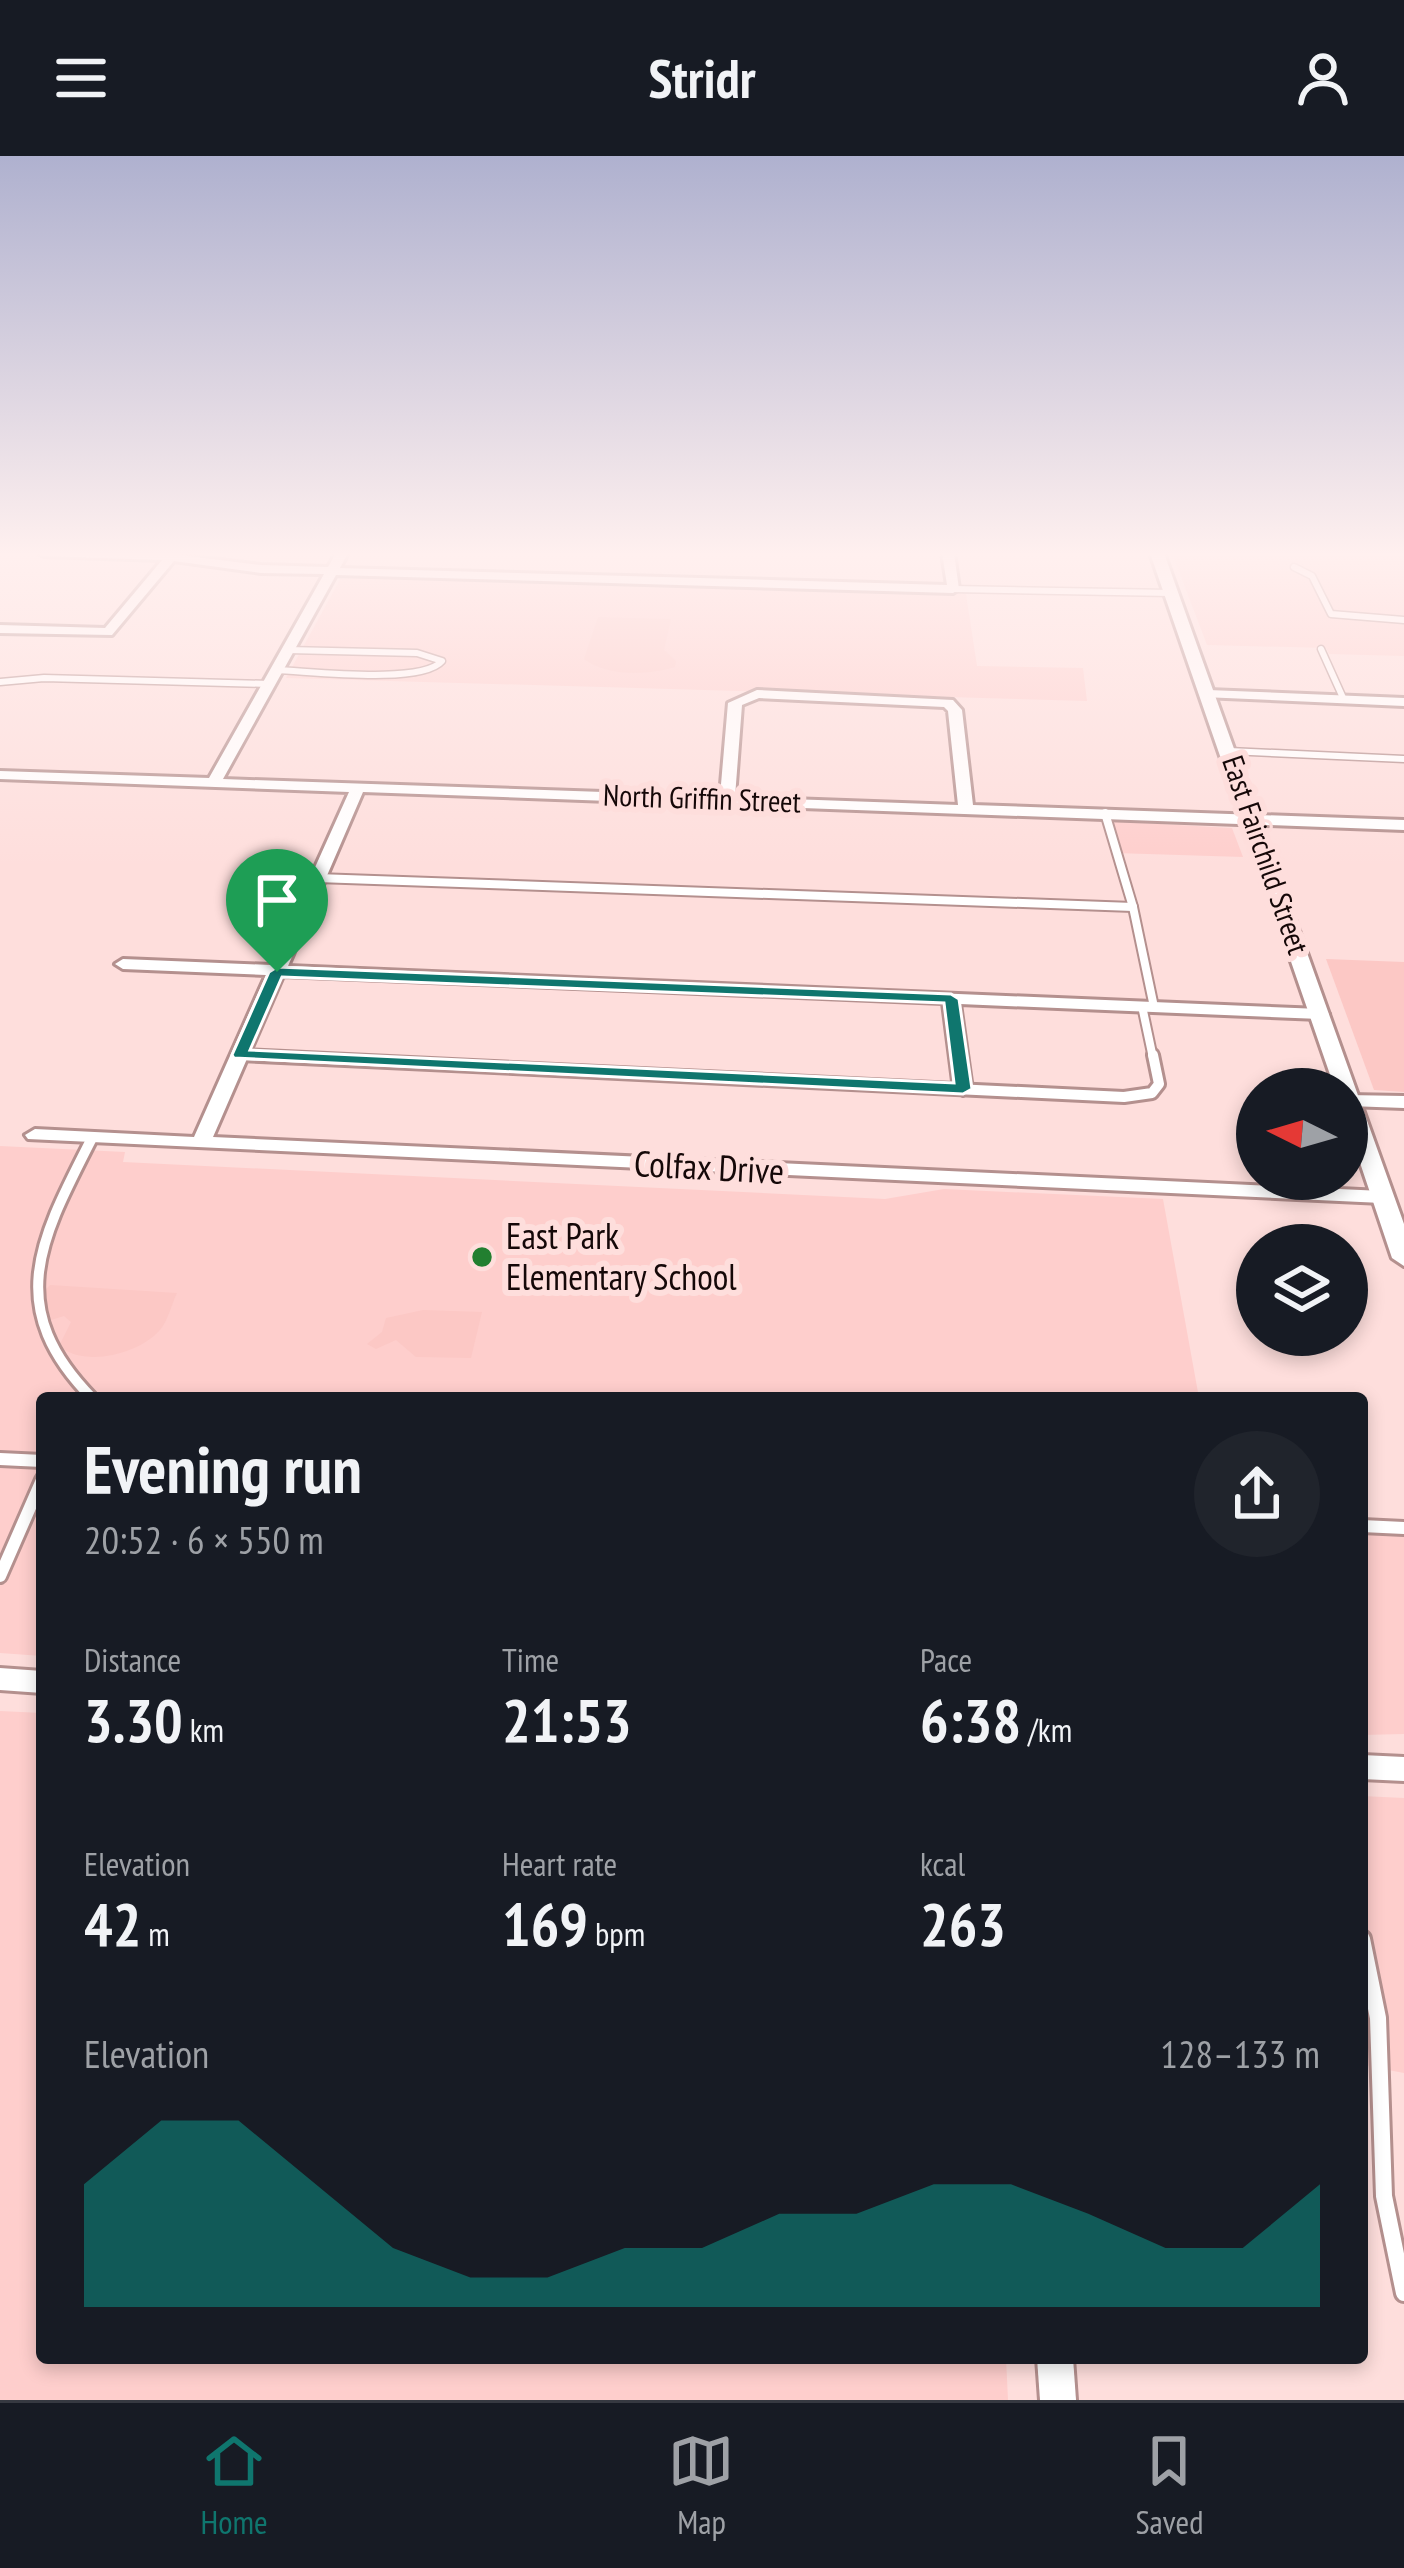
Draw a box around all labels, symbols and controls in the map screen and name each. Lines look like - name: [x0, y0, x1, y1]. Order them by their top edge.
- text: Stridr: [648, 43, 756, 113]
- icon: menu: [48, 45, 114, 111]
- icon: person: [1290, 45, 1356, 111]
- street label: East Fairchild Street: [1214, 750, 1319, 960]
- street label: North Griffin Street: [603, 775, 802, 820]
- pin: [226, 849, 328, 972]
- icon: arrive: [244, 867, 310, 933]
- north arrow: [1236, 1068, 1368, 1200]
- map controls: [1236, 1068, 1368, 1356]
- street label: Colfax Drive: [633, 1139, 785, 1194]
- place label: East Park Elementary School: [506, 1212, 737, 1300]
- button: layers: [1236, 1224, 1368, 1356]
- marker: East Park Elementary School: [469, 1244, 495, 1270]
- text: Evening run: [84, 1426, 362, 1511]
- button: share: [1194, 1431, 1320, 1557]
- text: 20:52 · 6 × 550 m: [84, 1514, 324, 1565]
- text: Distance: [84, 1638, 181, 1681]
- text: Time: [502, 1638, 559, 1681]
- text: Pace: [920, 1638, 972, 1681]
- text: 3.30: [84, 1681, 183, 1759]
- text: 21:53: [502, 1681, 632, 1759]
- text: 6:38: [920, 1681, 1021, 1759]
- text: km: [183, 1708, 224, 1751]
- text: /km: [1021, 1708, 1072, 1751]
- text: Elevation: [84, 1842, 190, 1885]
- text: Heart rate: [502, 1842, 617, 1885]
- text: kcal: [920, 1842, 965, 1885]
- text: 42: [84, 1885, 141, 1963]
- text: 169: [502, 1885, 588, 1963]
- text: 263: [920, 1885, 1006, 1963]
- text: m: [141, 1912, 170, 1955]
- text: bpm: [588, 1912, 645, 1955]
- text: Elevation: [84, 2028, 209, 2079]
- text: 128–133 m: [1160, 2028, 1320, 2079]
- tab: Home: [200, 2428, 268, 2543]
- tab: Map: [668, 2428, 734, 2543]
- tab: Saved: [1135, 2428, 1203, 2543]

